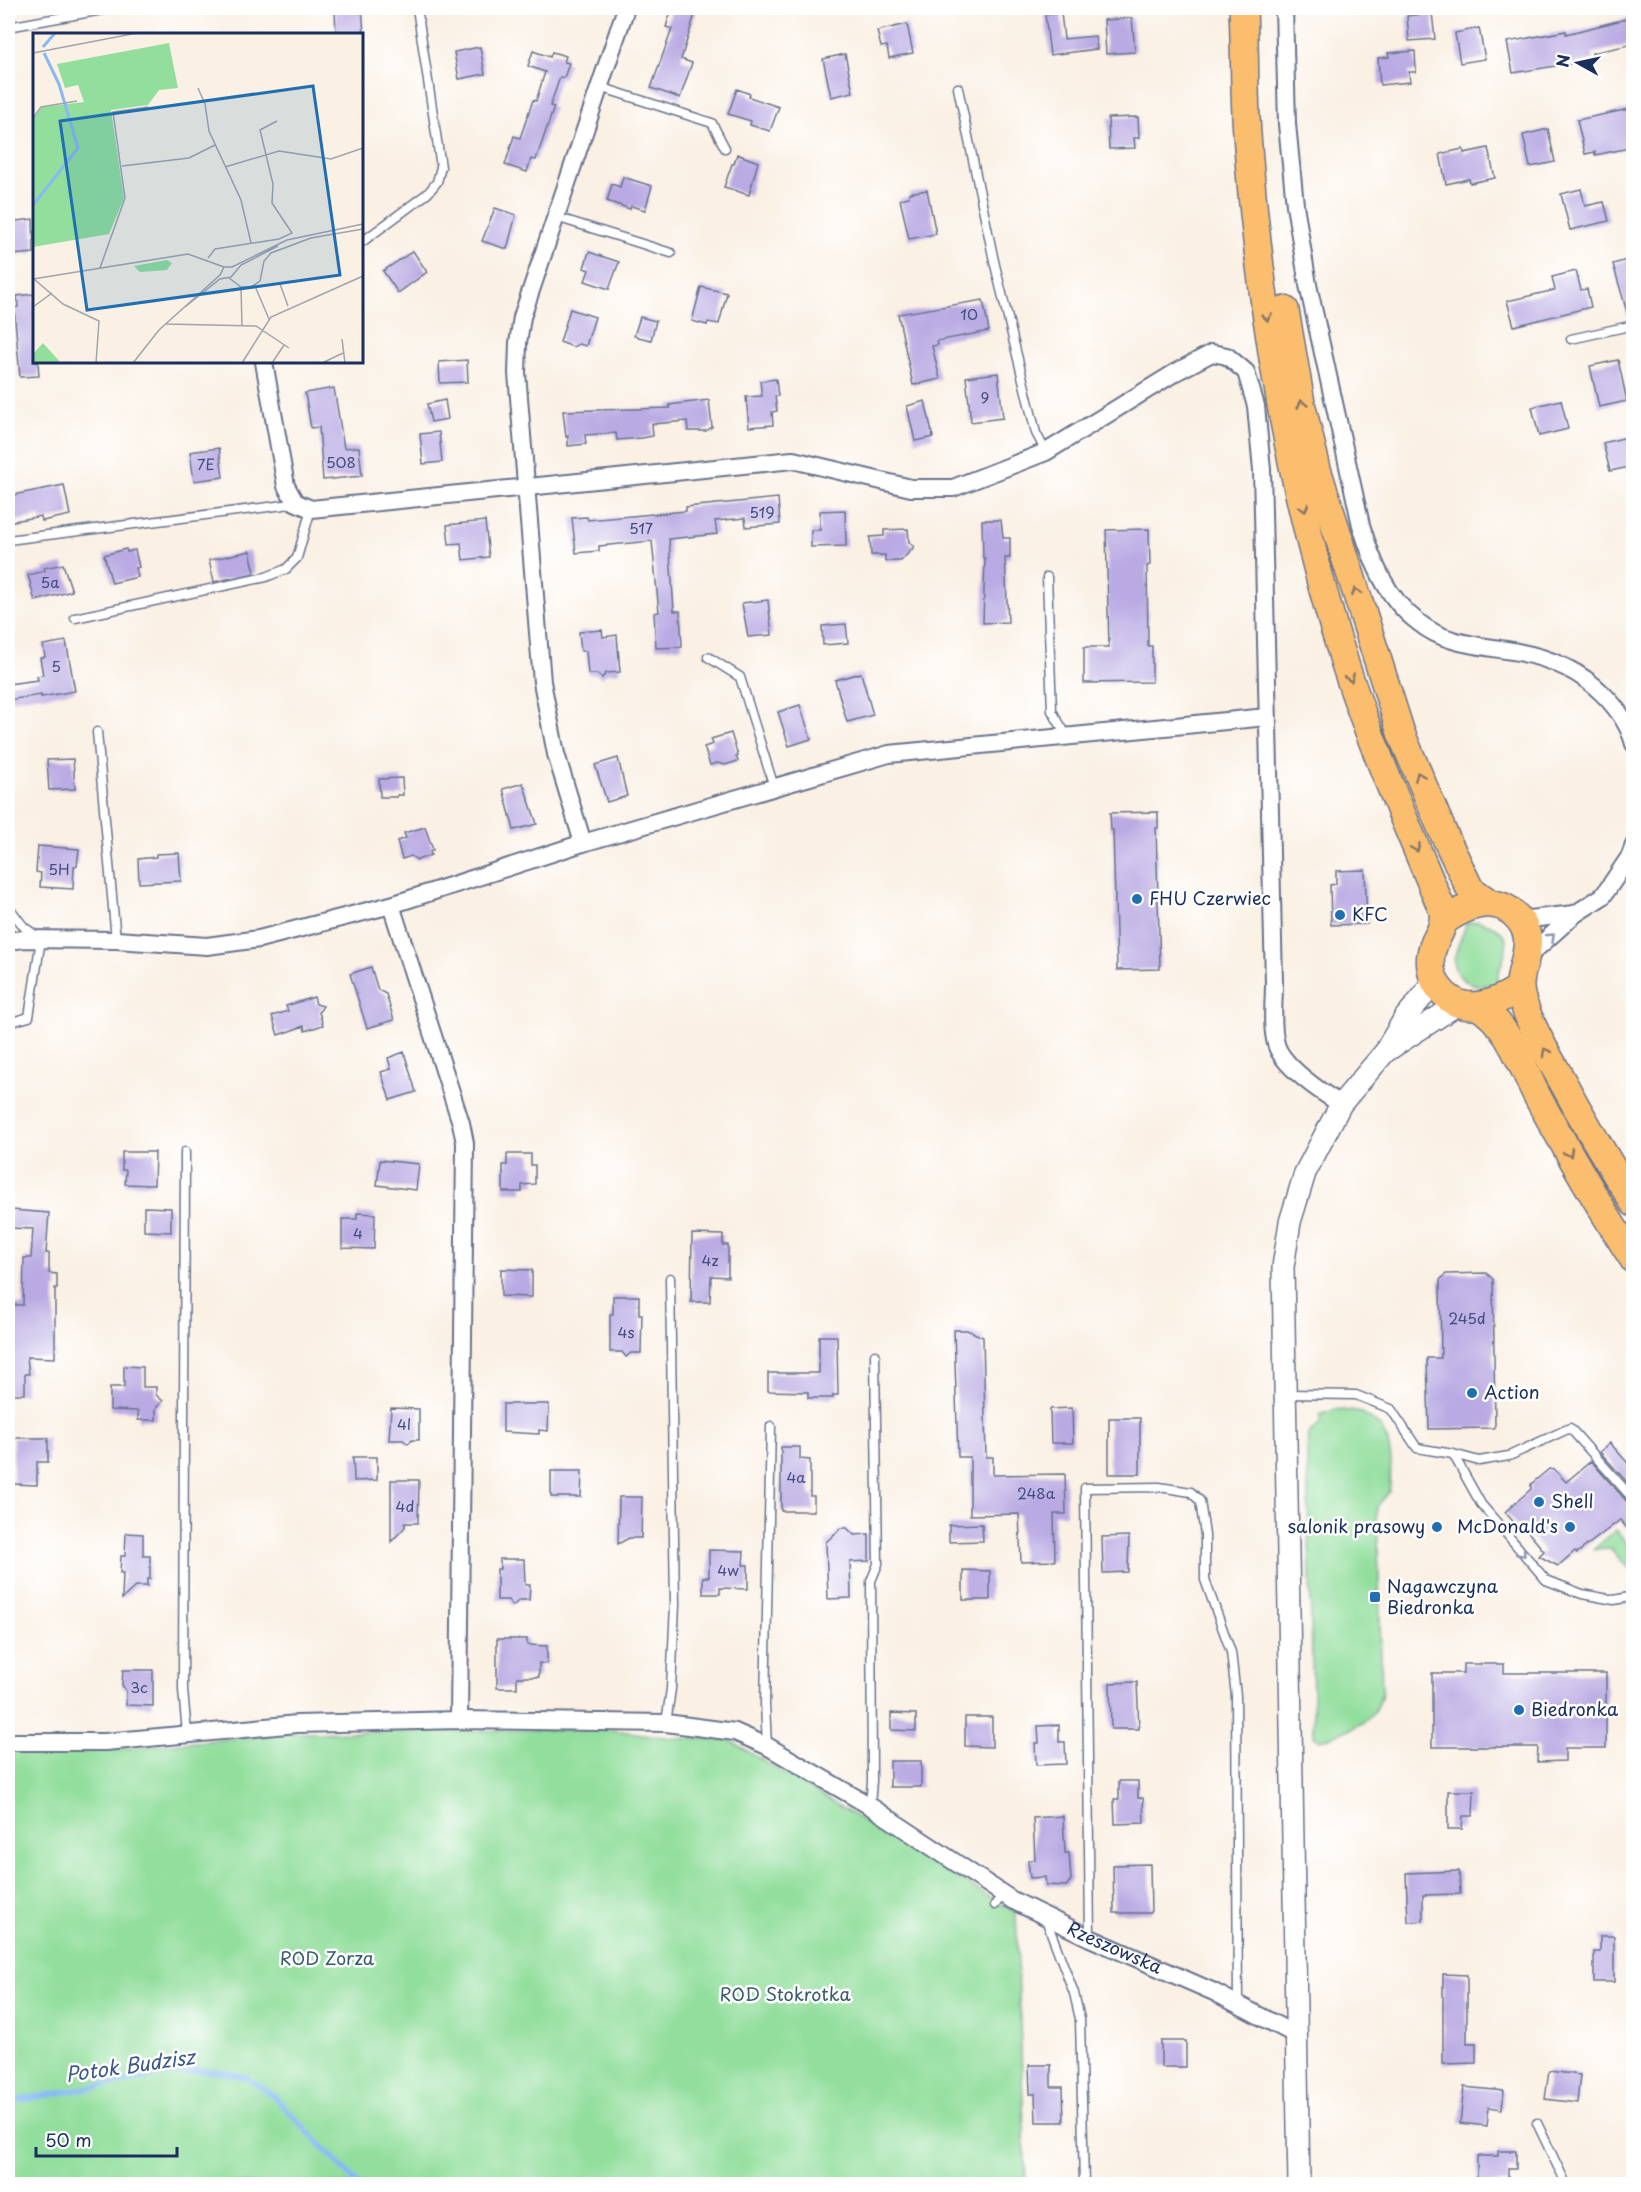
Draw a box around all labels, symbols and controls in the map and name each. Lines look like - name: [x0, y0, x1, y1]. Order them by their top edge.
- inset map: [33, 33, 363, 363]
- north arrow: [1548, 33, 1608, 93]
- text: N: [1549, 53, 1575, 69]
- house number: 10: [960, 302, 978, 325]
- one-way arrow: [1261, 312, 1273, 321]
- house number: 9: [981, 385, 989, 408]
- one-way arrow: [1296, 400, 1309, 410]
- house number: 508: [326, 450, 356, 473]
- house number: 7E: [197, 452, 215, 475]
- house number: 519: [749, 500, 775, 523]
- one-way arrow: [1296, 503, 1309, 513]
- house number: 517: [629, 516, 653, 539]
- house number: 5a: [41, 570, 60, 593]
- one-way arrow: [1351, 587, 1363, 598]
- house number: 5: [51, 654, 61, 677]
- one-way arrow: [1343, 672, 1356, 683]
- one-way arrow: [1414, 771, 1426, 782]
- one-way arrow: [1409, 842, 1421, 853]
- house number: 5H: [48, 857, 70, 880]
- place label: FHU Czerwiec: [1149, 884, 1271, 911]
- marker: FHU Czerwiec: [1130, 892, 1144, 906]
- place label: KFC: [1352, 900, 1388, 927]
- marker: KFC: [1333, 908, 1347, 922]
- one-way arrow: [1544, 933, 1555, 944]
- one-way arrow: [1542, 1048, 1553, 1058]
- one-way arrow: [1562, 1147, 1574, 1157]
- house number: 4: [353, 1221, 363, 1244]
- house number: 4z: [701, 1248, 719, 1271]
- house number: 245d: [1448, 1306, 1486, 1329]
- house number: 4s: [618, 1320, 635, 1343]
- place label: Action: [1484, 1378, 1540, 1405]
- marker: Action: [1465, 1386, 1479, 1400]
- house number: 4l: [397, 1412, 411, 1435]
- house number: 4a: [786, 1465, 806, 1488]
- house number: 248a: [1017, 1481, 1056, 1504]
- place label: Shell: [1551, 1487, 1593, 1514]
- house number: 4d: [396, 1494, 414, 1517]
- marker: Shell: [1532, 1495, 1546, 1509]
- place label: salonik prasowy: [1288, 1512, 1425, 1539]
- place label: McDonald's: [1457, 1512, 1558, 1539]
- marker: salonik prasowy: [1430, 1520, 1444, 1534]
- marker: McDonald's: [1563, 1520, 1577, 1534]
- one-way arrow: [1515, 1546, 1526, 1557]
- house number: 4w: [717, 1558, 739, 1581]
- place label: Nagawczyna Biedronka: [1387, 1572, 1499, 1620]
- marker: Nagawczyna Biedronka: [1368, 1590, 1382, 1604]
- house number: 3c: [130, 1675, 148, 1698]
- place label: Biedronka: [1531, 1695, 1619, 1722]
- marker: Biedronka: [1512, 1703, 1526, 1717]
- street label: Rzeszowska: [1063, 1914, 1167, 1980]
- park label: ROD Zorza: [280, 1944, 375, 1971]
- park label: ROD Stokrotka: [719, 1980, 851, 2007]
- water label: Potok Budzisz: [63, 2041, 199, 2089]
- scale bar: [36, 2120, 177, 2158]
- text: 50 m: [45, 2126, 92, 2153]

